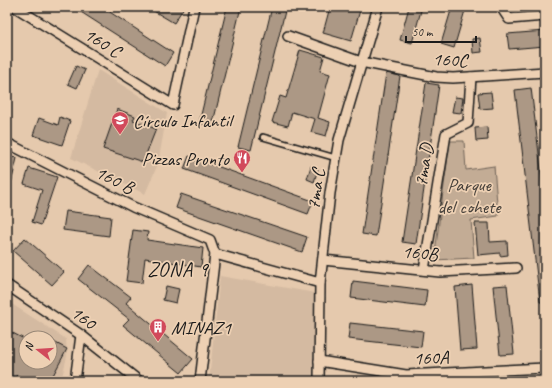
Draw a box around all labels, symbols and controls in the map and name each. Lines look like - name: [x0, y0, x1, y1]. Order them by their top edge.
- scale bar: [406, 18, 476, 44]
- street label: 160 C: [79, 22, 127, 64]
- text: 50 m: [412, 24, 434, 40]
- street label: 160C: [432, 47, 470, 73]
- place label: Círculo Infantil: [133, 109, 235, 133]
- school or university icon: Círculo Infantil: [110, 110, 130, 135]
- street label: 7ma D: [409, 140, 440, 188]
- place label: Pizzas Pronto: [142, 147, 230, 171]
- restaurant icon: Pizzas Pronto: [232, 148, 252, 173]
- street label: 160 B: [91, 160, 139, 200]
- street label: 7ma C: [301, 165, 331, 211]
- park label: Parque del cohete: [438, 173, 502, 219]
- street label: 160B: [401, 239, 440, 267]
- district label: ZONA 9: [147, 257, 210, 282]
- street label: 160: [66, 301, 102, 336]
- place label: MINAZ1: [171, 316, 232, 340]
- building icon: MINAZ1: [148, 317, 168, 342]
- north arrow: [18, 330, 58, 370]
- text: N: [21, 340, 37, 352]
- street label: 160A: [413, 345, 450, 371]

